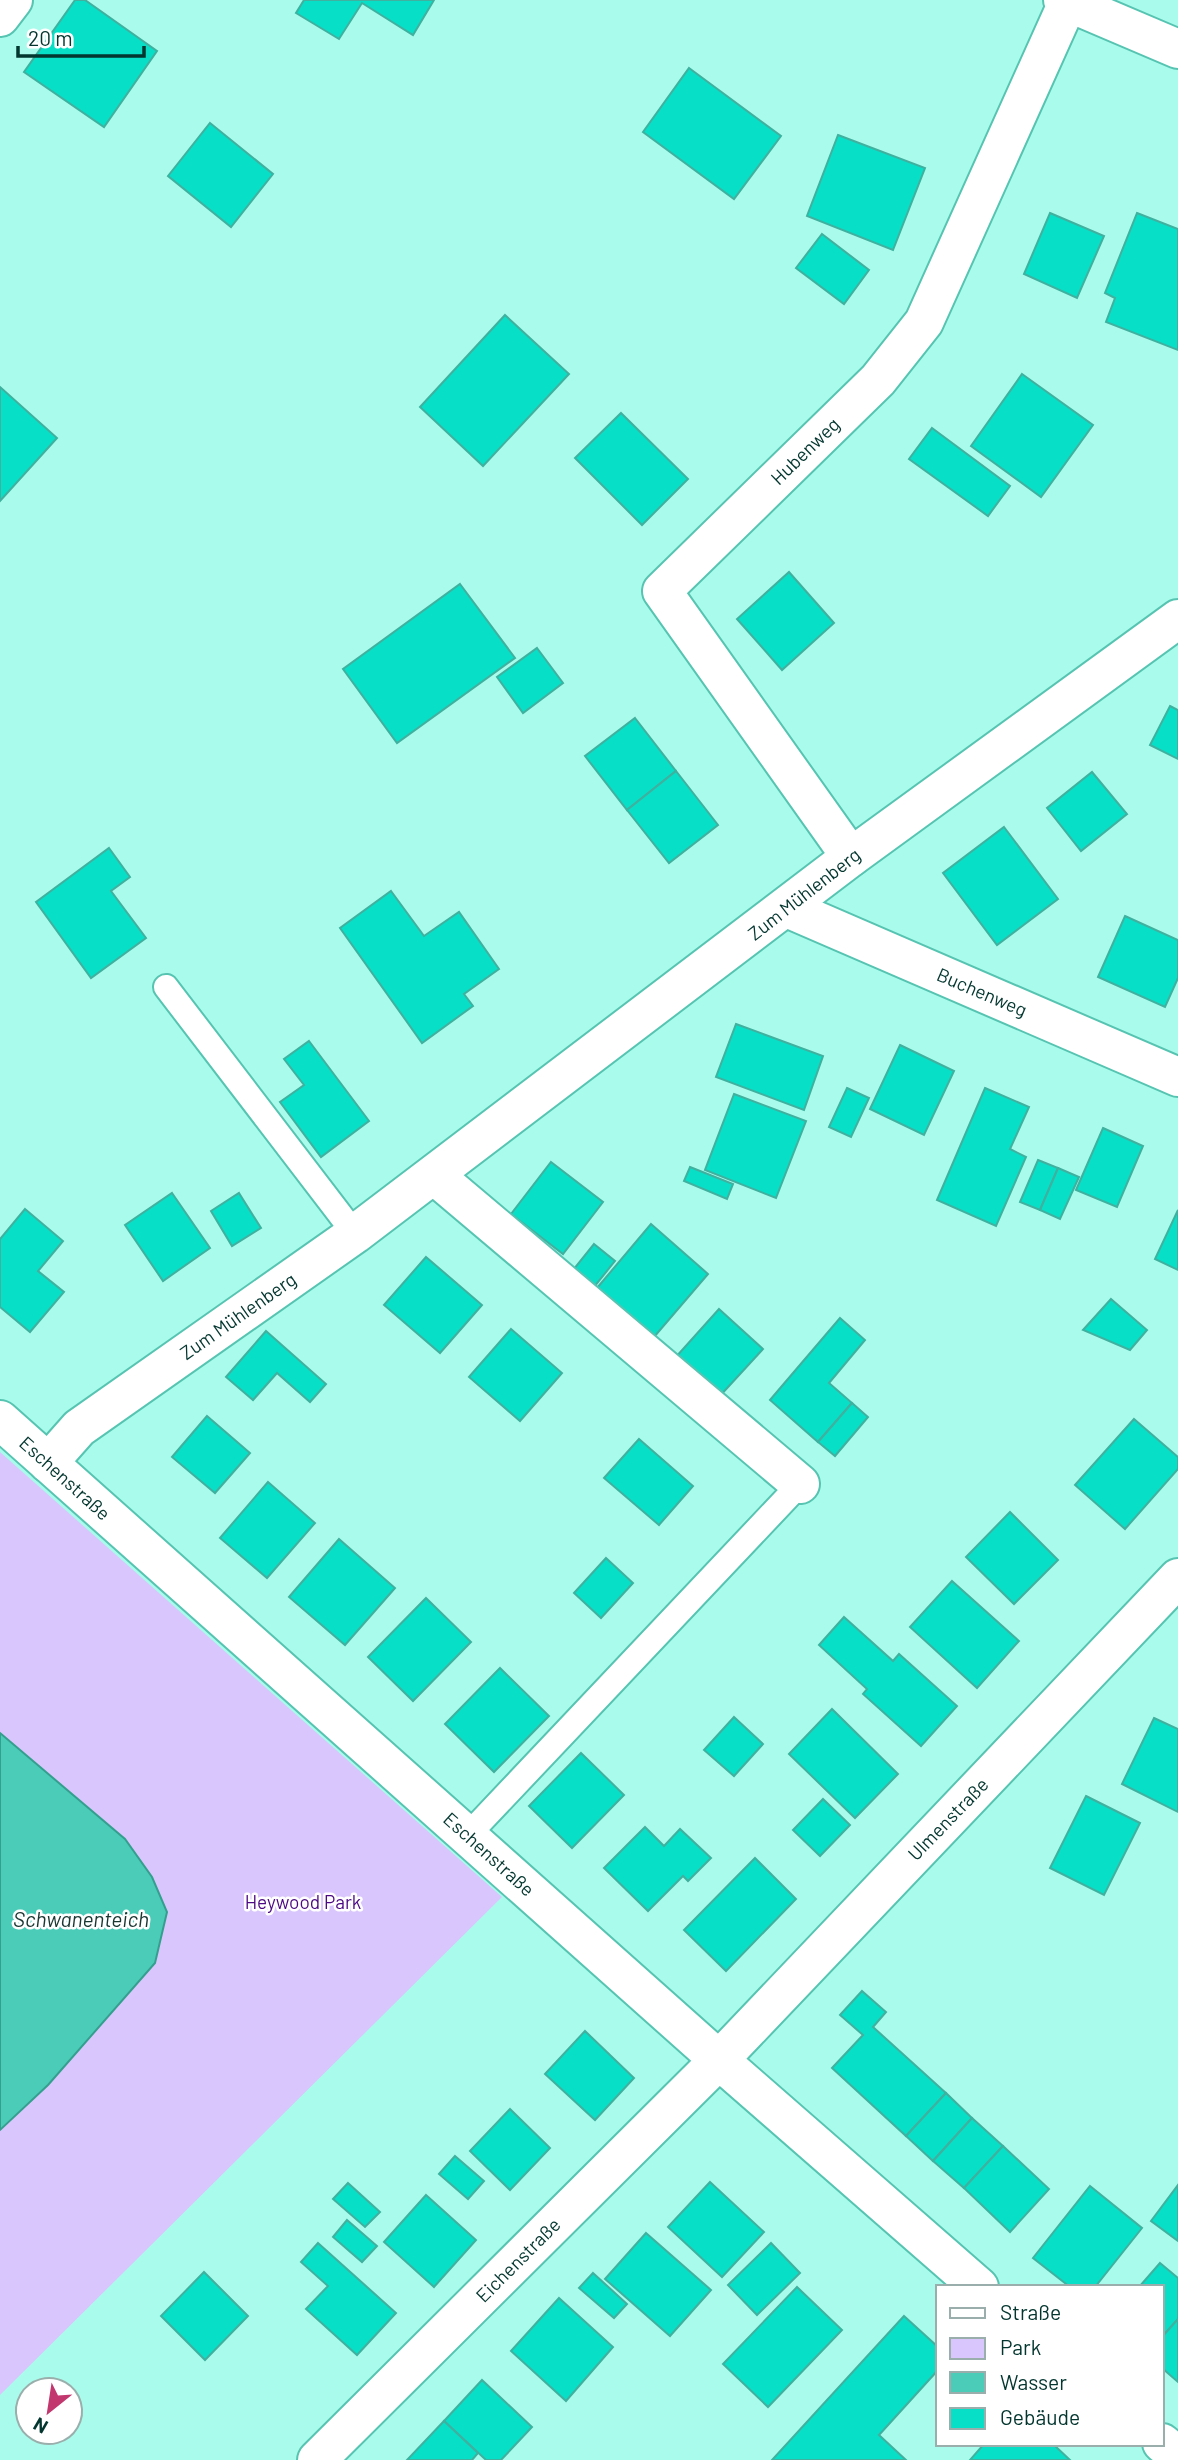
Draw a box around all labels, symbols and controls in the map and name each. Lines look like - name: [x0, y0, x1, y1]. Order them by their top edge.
- scale bar: [18, 14, 144, 58]
- text: 20 m: [28, 25, 73, 50]
- street label: Hubenweg: [765, 412, 844, 489]
- street label: Zum Mühlenberg: [743, 843, 864, 945]
- street label: Buchenweg: [934, 962, 1031, 1021]
- street label: Zum Mühlenberg: [175, 1267, 300, 1364]
- street label: Eschenstraße: [15, 1431, 116, 1524]
- street label: Ulmenstraße: [903, 1773, 993, 1865]
- street label: Eschenstraße: [439, 1807, 540, 1900]
- park label: Heywood Park: [245, 1890, 361, 1913]
- water label: Schwanenteich: [13, 1906, 149, 1931]
- street label: Eichenstraße: [471, 2213, 565, 2307]
- legend: [936, 2285, 1164, 2446]
- text: Straße: [1000, 2299, 1061, 2324]
- text: Park: [1000, 2334, 1041, 2359]
- text: Wasser: [1000, 2369, 1067, 2394]
- north arrow: [14, 2376, 84, 2446]
- text: Gebäude: [1000, 2404, 1080, 2429]
- text: N: [29, 2413, 51, 2439]

